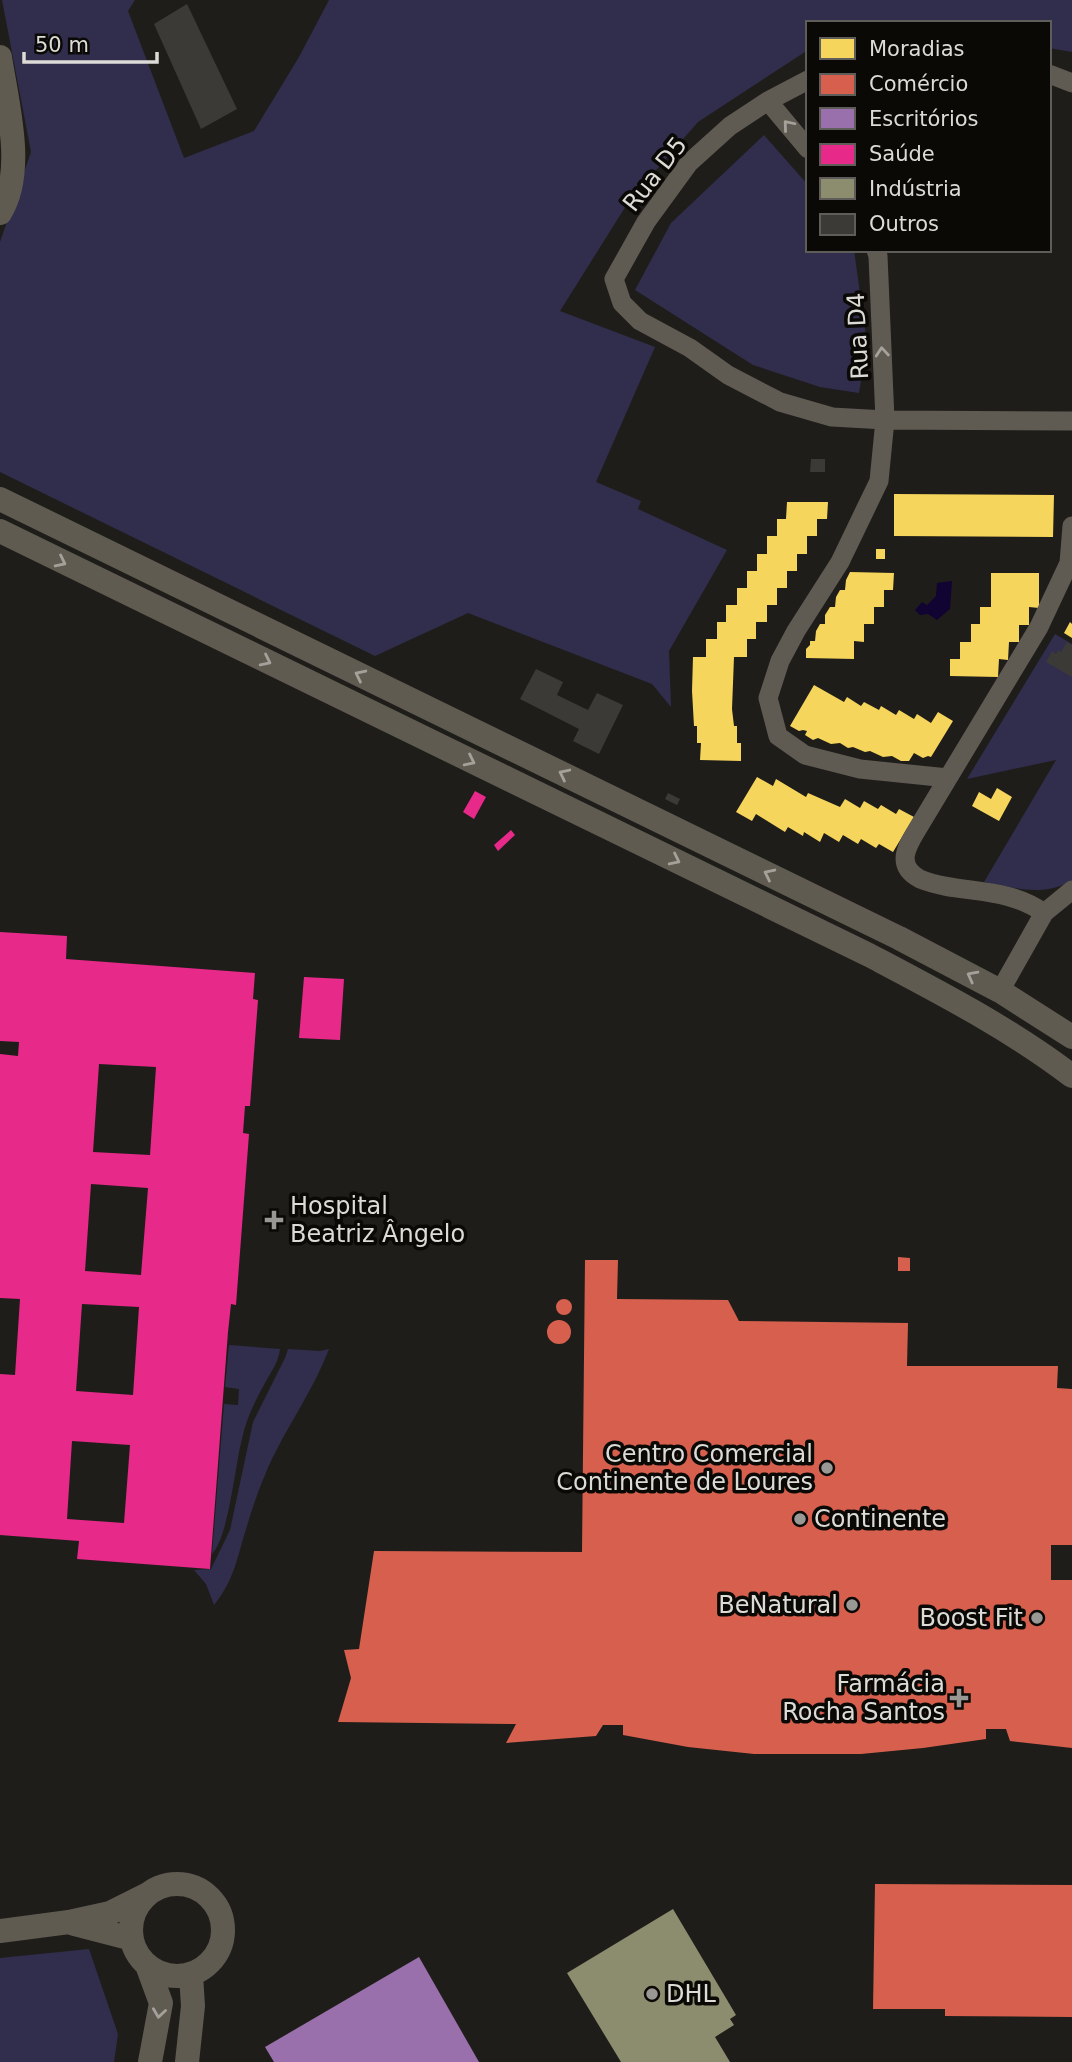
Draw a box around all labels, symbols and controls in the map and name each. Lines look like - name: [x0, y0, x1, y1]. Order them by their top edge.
- scale bar: [24, 21, 158, 65]
- legend: [806, 21, 1051, 252]
- text: 50 m: [35, 33, 89, 57]
- text: Moradias: [869, 37, 964, 61]
- text: Comércio: [869, 72, 968, 96]
- text: Escritórios: [869, 107, 979, 131]
- one-way arrow: [784, 120, 796, 133]
- street label: Rua D5: [617, 131, 693, 217]
- text: Saúde: [869, 142, 935, 166]
- text: Indústria: [869, 177, 962, 201]
- text: Outros: [869, 212, 939, 236]
- street label: Rua D4: [842, 292, 874, 380]
- one-way arrow: [875, 346, 890, 358]
- one-way arrow: [54, 553, 66, 567]
- one-way arrow: [259, 653, 271, 667]
- one-way arrow: [355, 669, 367, 683]
- one-way arrow: [463, 752, 475, 766]
- one-way arrow: [559, 769, 571, 783]
- one-way arrow: [668, 852, 680, 866]
- one-way arrow: [764, 868, 776, 882]
- one-way arrow: [967, 971, 979, 984]
- place label: Hospital Beatriz Ângelo: [290, 1192, 465, 1248]
- marker: Hospital Beatriz Ângelo: [264, 1210, 284, 1230]
- place label: Centro Comercial Continente de Loures: [556, 1440, 813, 1496]
- marker: Centro Comercial Continente de Loures: [819, 1460, 835, 1476]
- place label: Continente: [814, 1505, 946, 1533]
- marker: Continente: [792, 1511, 808, 1527]
- place label: BeNatural: [718, 1591, 838, 1619]
- marker: BeNatural: [844, 1597, 860, 1613]
- place label: Boost Fit: [919, 1604, 1023, 1632]
- marker: Boost Fit: [1029, 1610, 1045, 1626]
- place label: Farmácia Rocha Santos: [782, 1670, 945, 1726]
- marker: Farmácia Rocha Santos: [951, 1690, 967, 1706]
- place label: DHL: [666, 1980, 717, 2008]
- marker: DHL: [644, 1986, 660, 2002]
- one-way arrow: [151, 2007, 166, 2019]

